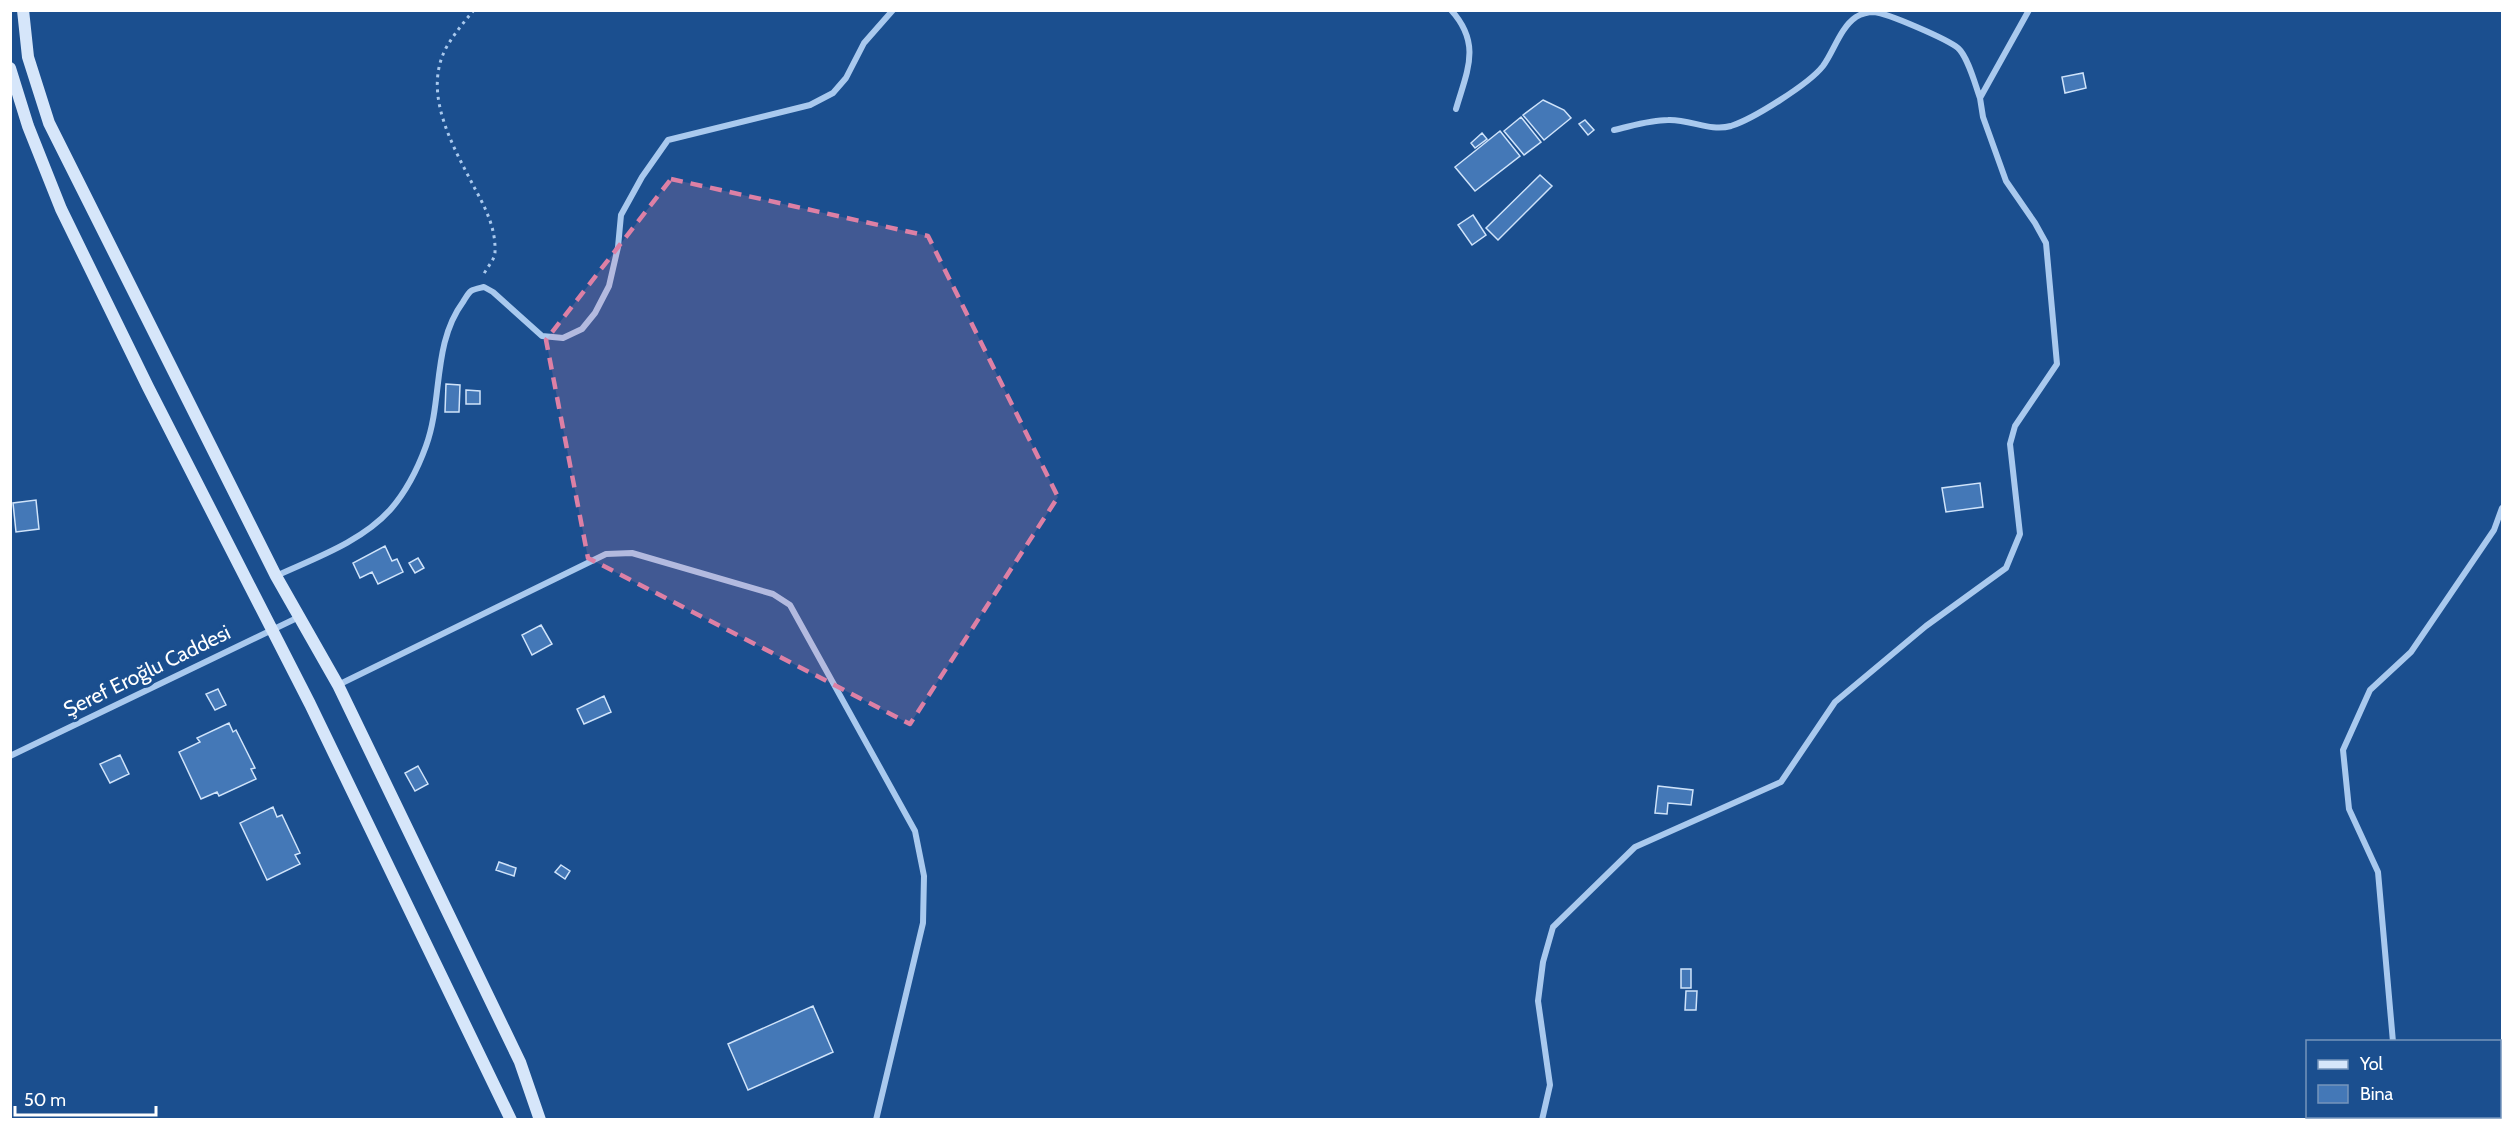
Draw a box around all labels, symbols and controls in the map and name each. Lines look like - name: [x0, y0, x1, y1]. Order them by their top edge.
- street label: Şeref Eroğlu Caddesi: [59, 619, 234, 722]
- legend: [2306, 1040, 2501, 1118]
- text: Yol: [2359, 1053, 2384, 1075]
- scale bar: [15, 1079, 156, 1117]
- text: Bina: [2360, 1083, 2394, 1105]
- text: 50 m: [24, 1089, 66, 1111]

